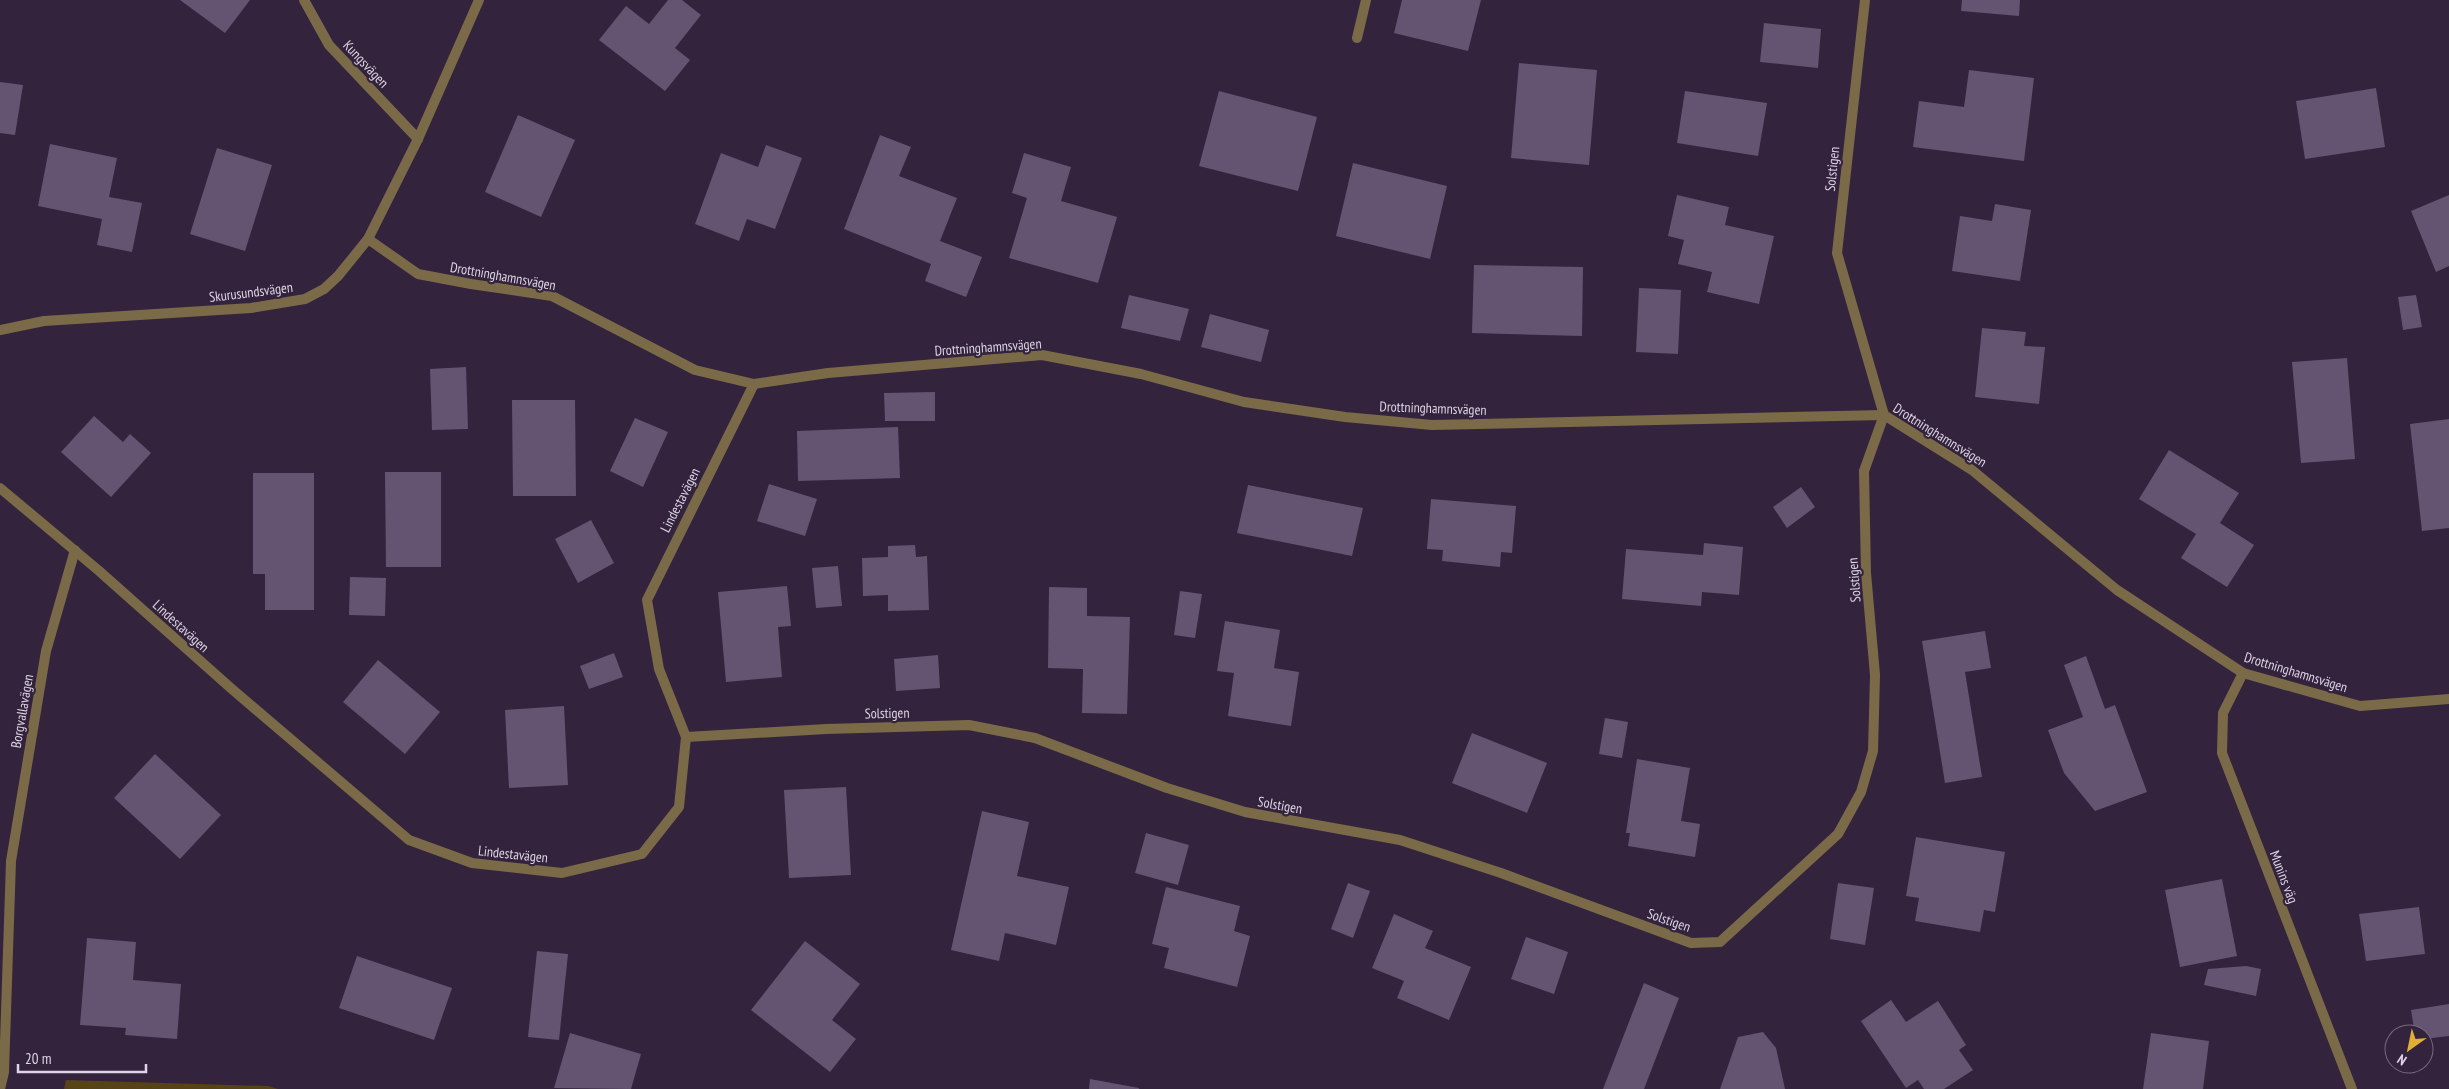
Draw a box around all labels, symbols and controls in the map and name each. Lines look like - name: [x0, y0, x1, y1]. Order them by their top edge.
- street label: Kungsvägen: [339, 36, 393, 92]
- street label: Solstigen: [1821, 146, 1843, 192]
- street label: Drottninghamnsvägen: [449, 258, 557, 294]
- street label: Skurusundsvägen: [208, 278, 294, 306]
- street label: Drottninghamnsvägen: [934, 334, 1042, 360]
- street label: Drottninghamnsvägen: [1379, 397, 1487, 419]
- street label: Drottninghamnsvägen: [1890, 399, 1990, 471]
- street label: Lindestavägen: [656, 465, 704, 535]
- street label: Solstigen: [1843, 557, 1865, 603]
- street label: Lindestavägen: [149, 596, 213, 656]
- street label: Drottninghamnsvägen: [2242, 648, 2350, 696]
- street label: Borgvallavägen: [7, 673, 37, 749]
- street label: Solstigen: [864, 704, 910, 722]
- street label: Solstigen: [1256, 792, 1304, 818]
- street label: Lindestavägen: [477, 841, 549, 867]
- street label: Munins väg: [2266, 848, 2302, 906]
- street label: Solstigen: [1645, 904, 1693, 936]
- north arrow: [2384, 1024, 2434, 1074]
- scale bar: [18, 1042, 145, 1074]
- text: 20 m: [25, 1049, 51, 1068]
- text: N: [2394, 1050, 2410, 1070]

